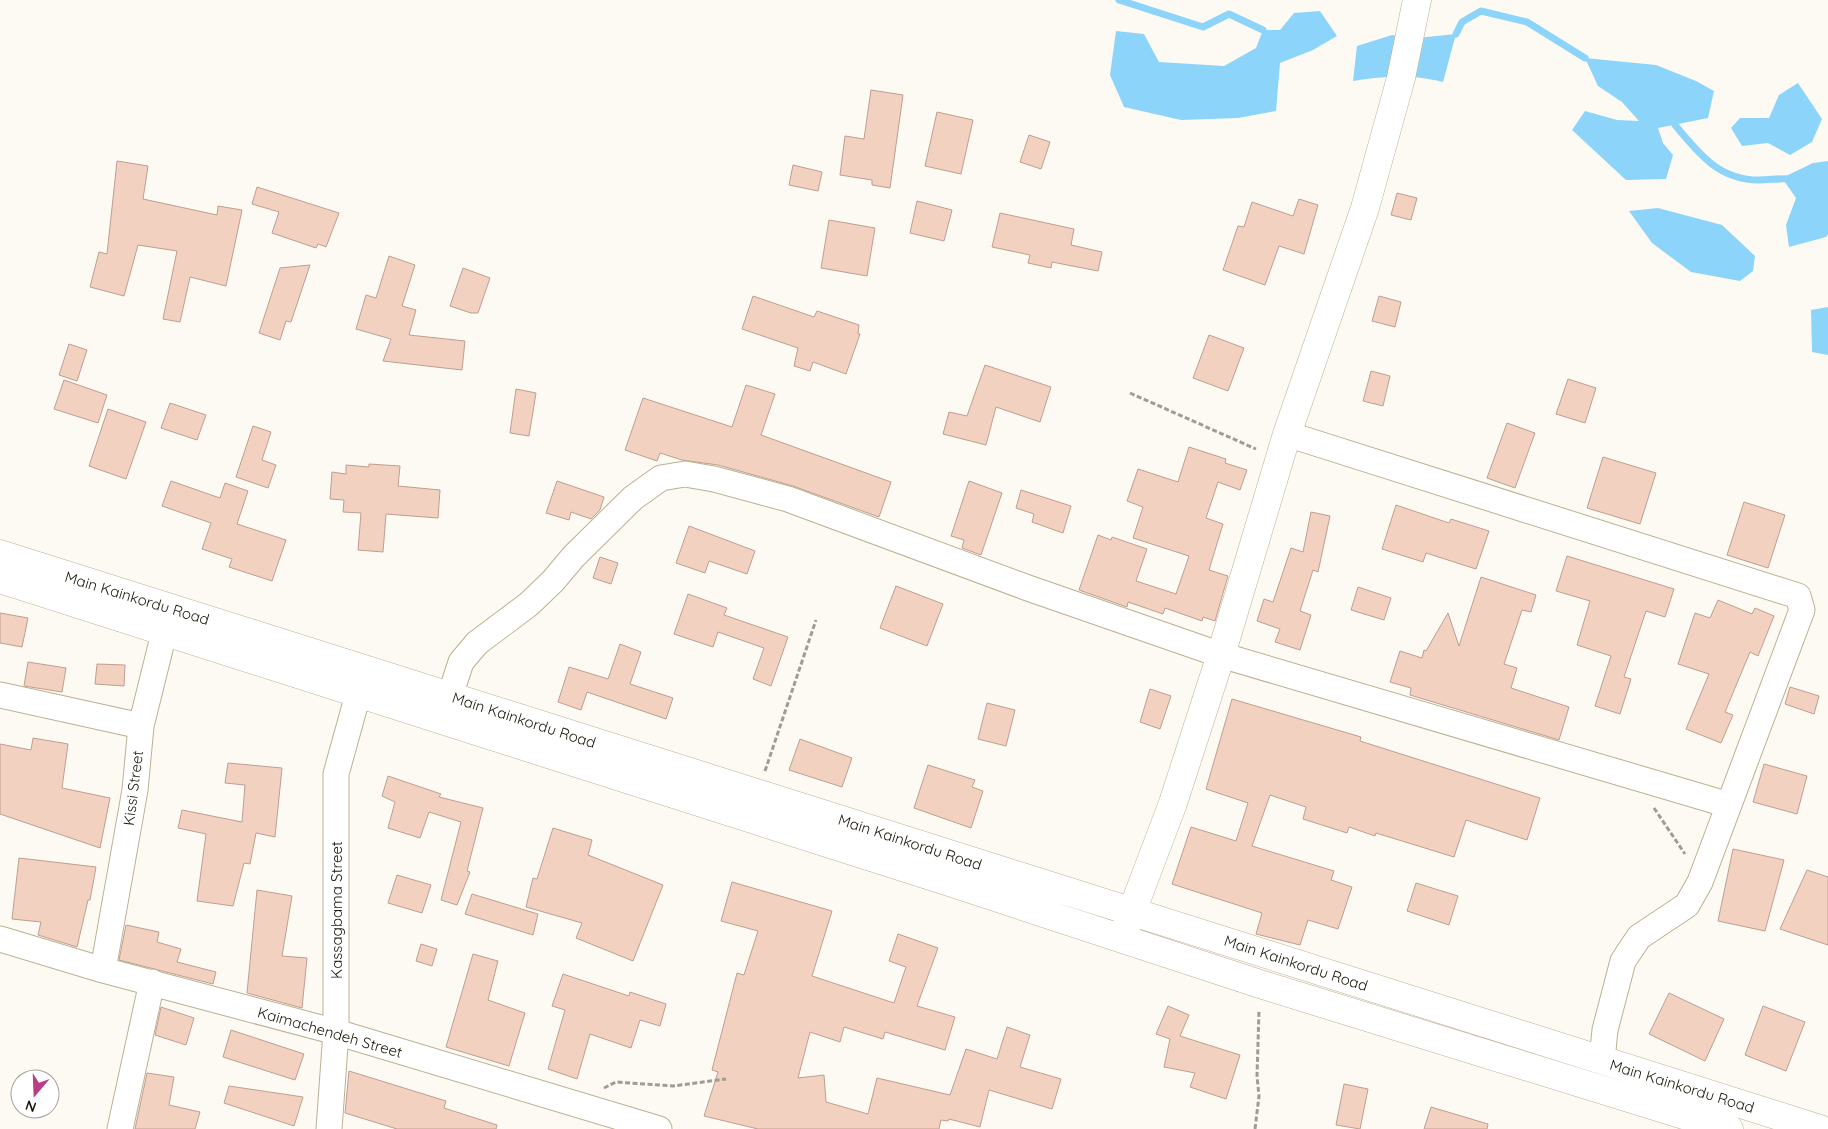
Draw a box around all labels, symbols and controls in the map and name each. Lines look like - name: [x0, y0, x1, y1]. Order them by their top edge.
- street label: Main Kainkordu Road: [63, 567, 211, 629]
- street label: Main Kainkordu Road: [450, 688, 598, 752]
- street label: Kissi Street: [119, 749, 147, 827]
- street label: Main Kainkordu Road: [836, 810, 984, 874]
- street label: Kassagbama Street: [327, 841, 346, 979]
- street label: Main Kainkordu Road: [1222, 931, 1370, 995]
- street label: Kaimachendeh Street: [255, 1002, 405, 1062]
- street label: Main Kainkordu Road: [1608, 1055, 1756, 1117]
- north arrow: [10, 1069, 60, 1119]
- text: N: [23, 1096, 39, 1116]

